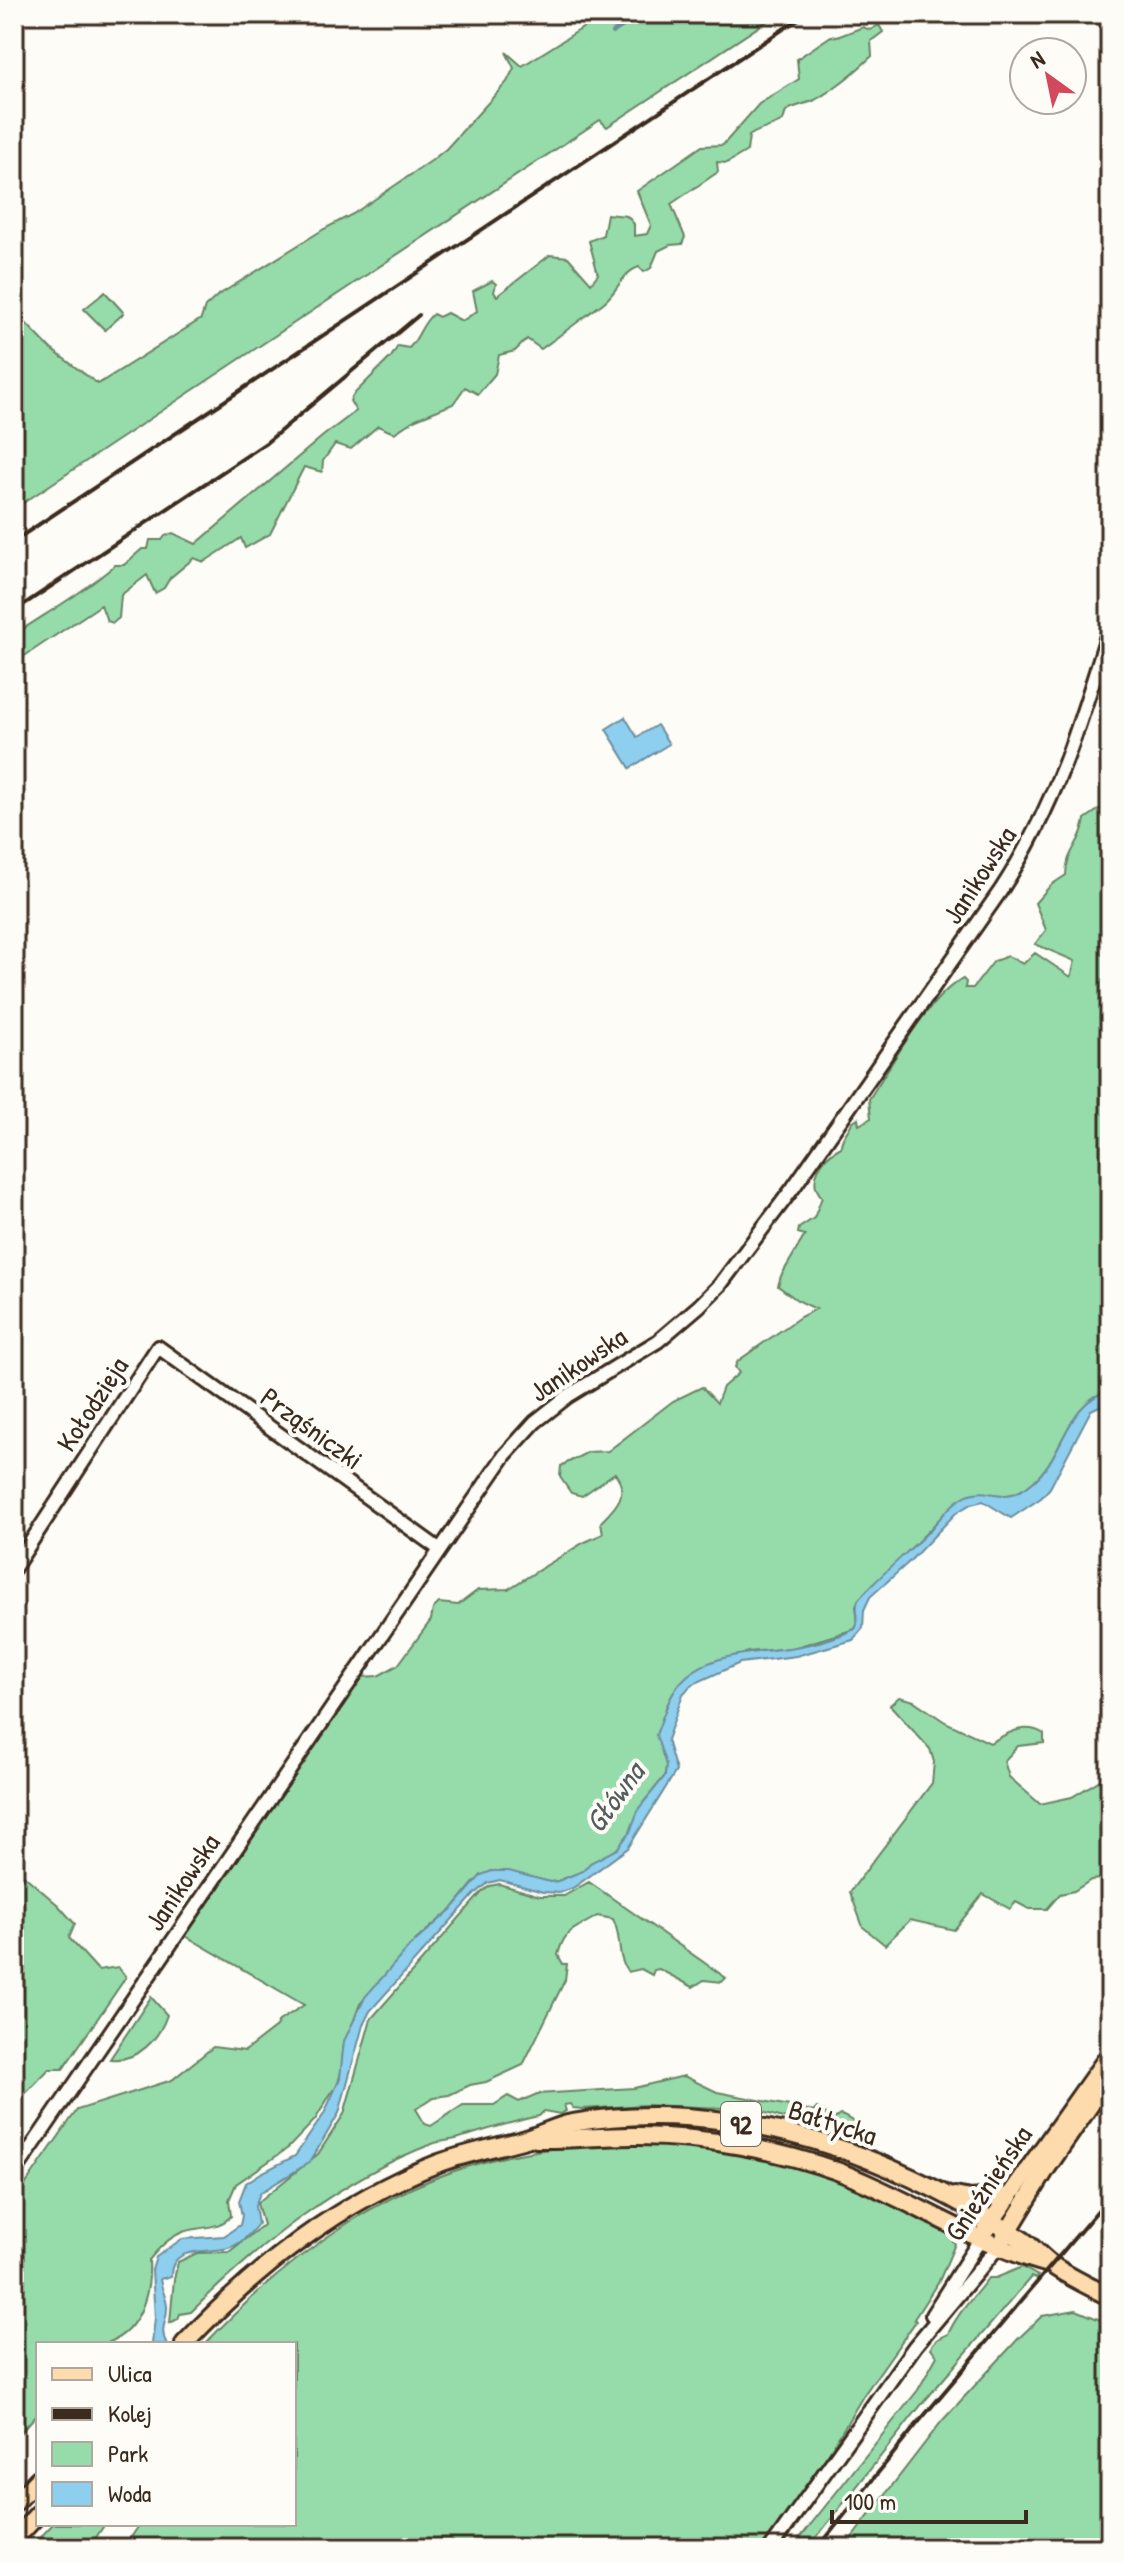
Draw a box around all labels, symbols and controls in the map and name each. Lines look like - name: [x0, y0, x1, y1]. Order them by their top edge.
- north arrow: [1008, 36, 1088, 116]
- text: N: [1024, 43, 1050, 75]
- street label: Janikowska: [933, 819, 1025, 931]
- street label: Janikowska: [522, 1318, 634, 1410]
- street label: Kołodzieja: [47, 1349, 137, 1459]
- street label: Prząśniczki: [253, 1378, 371, 1478]
- water label: Główna: [575, 1751, 655, 1840]
- street label: Janikowska: [136, 1826, 228, 1938]
- street label: Bałtycka: [784, 2090, 882, 2154]
- road number: 92: [721, 2102, 761, 2146]
- street label: Gnieźnieńska: [935, 2118, 1041, 2248]
- legend: [36, 2342, 296, 2526]
- text: Ulica: [108, 2357, 152, 2389]
- text: Kolej: [108, 2397, 152, 2429]
- text: Park: [108, 2437, 148, 2469]
- scale bar: [832, 2474, 1026, 2524]
- text: Woda: [108, 2477, 151, 2509]
- text: 100 m: [844, 2485, 896, 2517]

